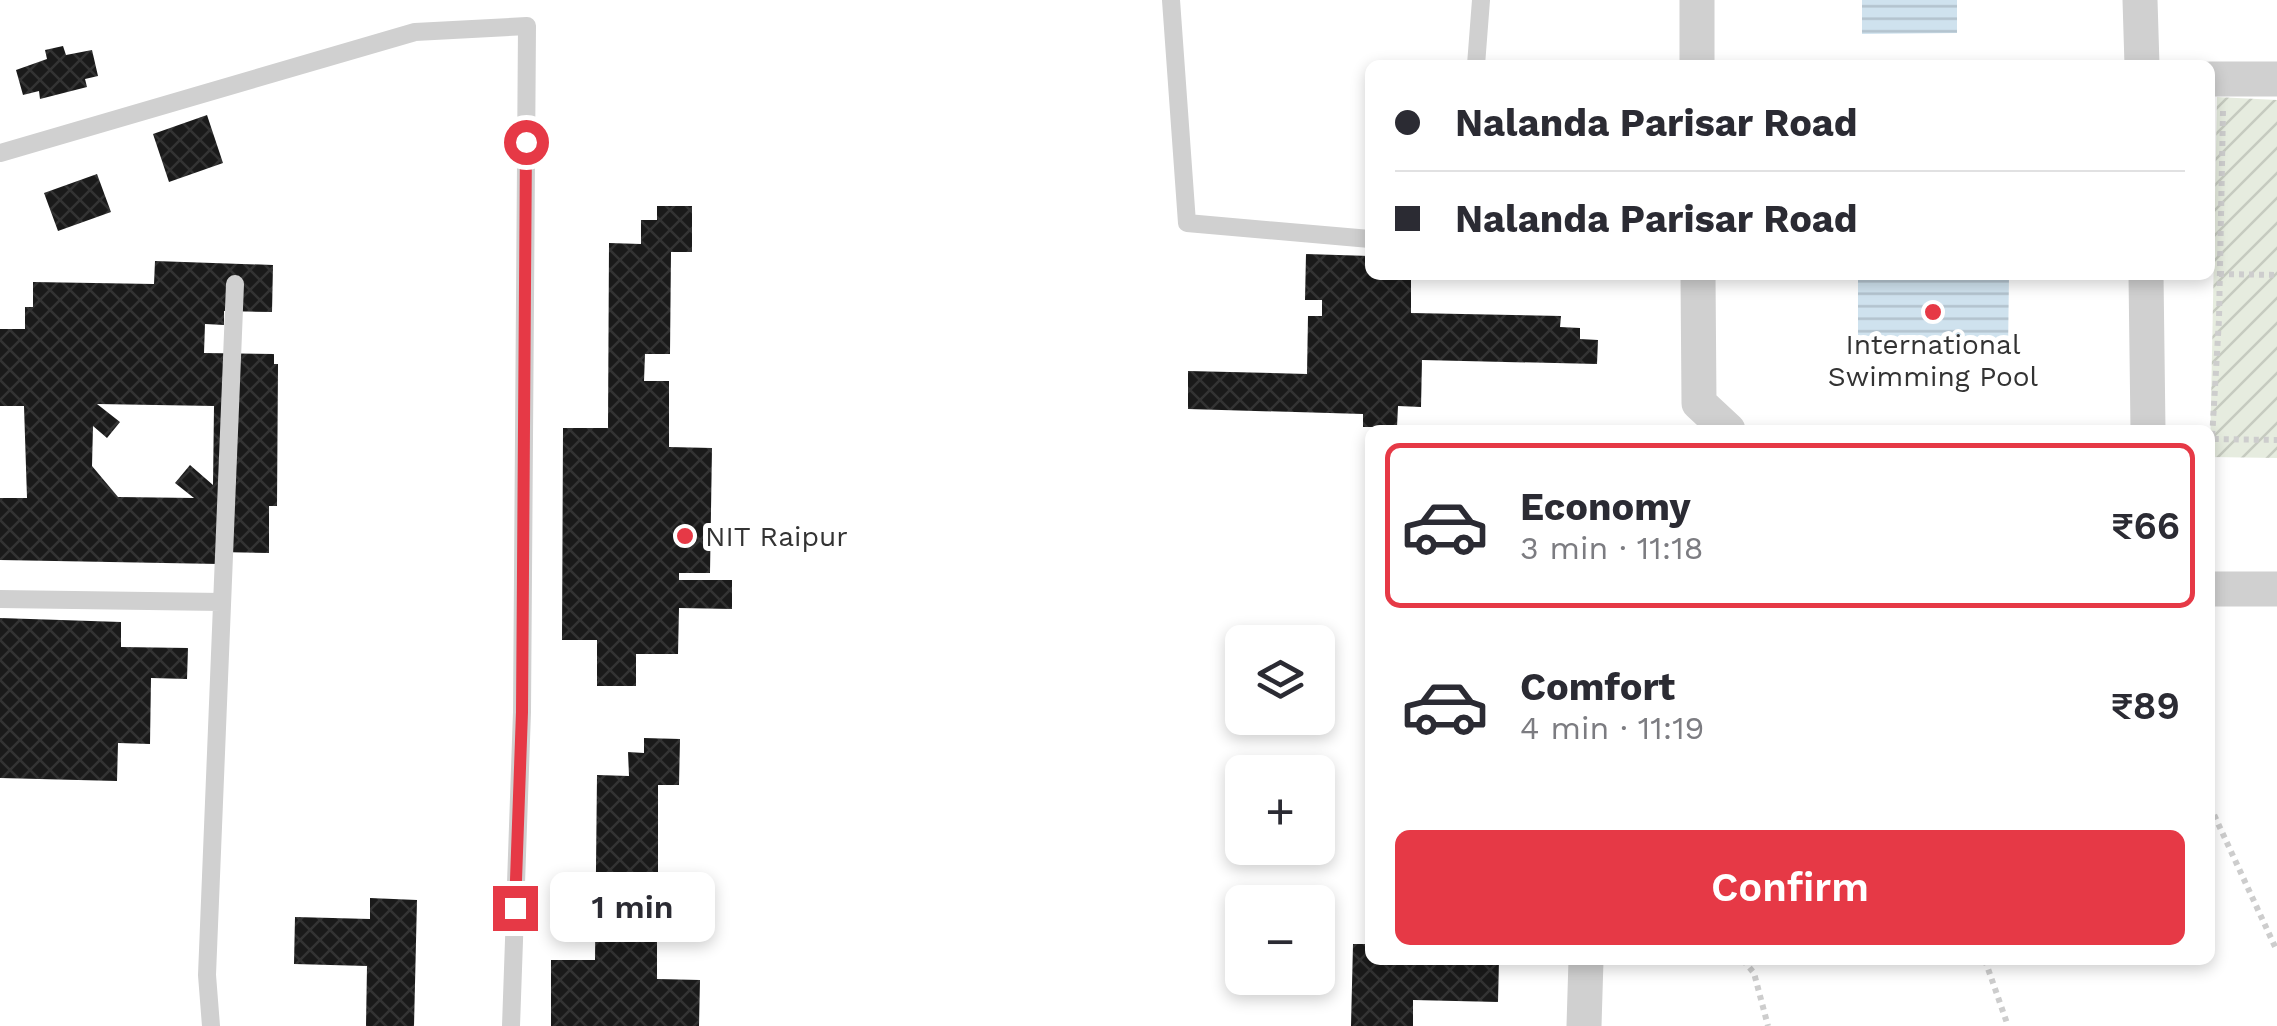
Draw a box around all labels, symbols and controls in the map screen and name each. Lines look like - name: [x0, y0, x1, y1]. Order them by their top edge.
- text: Nalanda Parisar Road: [1455, 101, 1858, 145]
- route start: [504, 120, 549, 165]
- text: Nalanda Parisar Road: [1455, 197, 1858, 241]
- marker: International Swimming Pool: [1922, 301, 1944, 323]
- place label: International Swimming Pool: [1828, 328, 2039, 393]
- icon: car: [1400, 481, 1490, 571]
- text: Economy: [1520, 485, 1691, 529]
- text: ₹66: [2111, 504, 2180, 548]
- place label: NIT Raipur: [705, 520, 848, 553]
- marker: NIT Raipur: [674, 525, 696, 547]
- text: 3 min · 11:18: [1520, 529, 1703, 567]
- map controls: [1225, 625, 1335, 995]
- button: layers: [1225, 625, 1335, 735]
- icon: car: [1400, 661, 1490, 751]
- text: Comfort: [1520, 665, 1675, 709]
- text: ₹89: [2111, 684, 2180, 728]
- text: 4 min · 11:19: [1520, 709, 1704, 747]
- button: +: [1225, 755, 1335, 865]
- button: Confirm: [1395, 830, 2185, 945]
- callout: 1 min: [550, 873, 715, 943]
- button: −: [1225, 885, 1335, 995]
- route end: [493, 886, 538, 931]
- text: 1 min: [591, 888, 674, 926]

